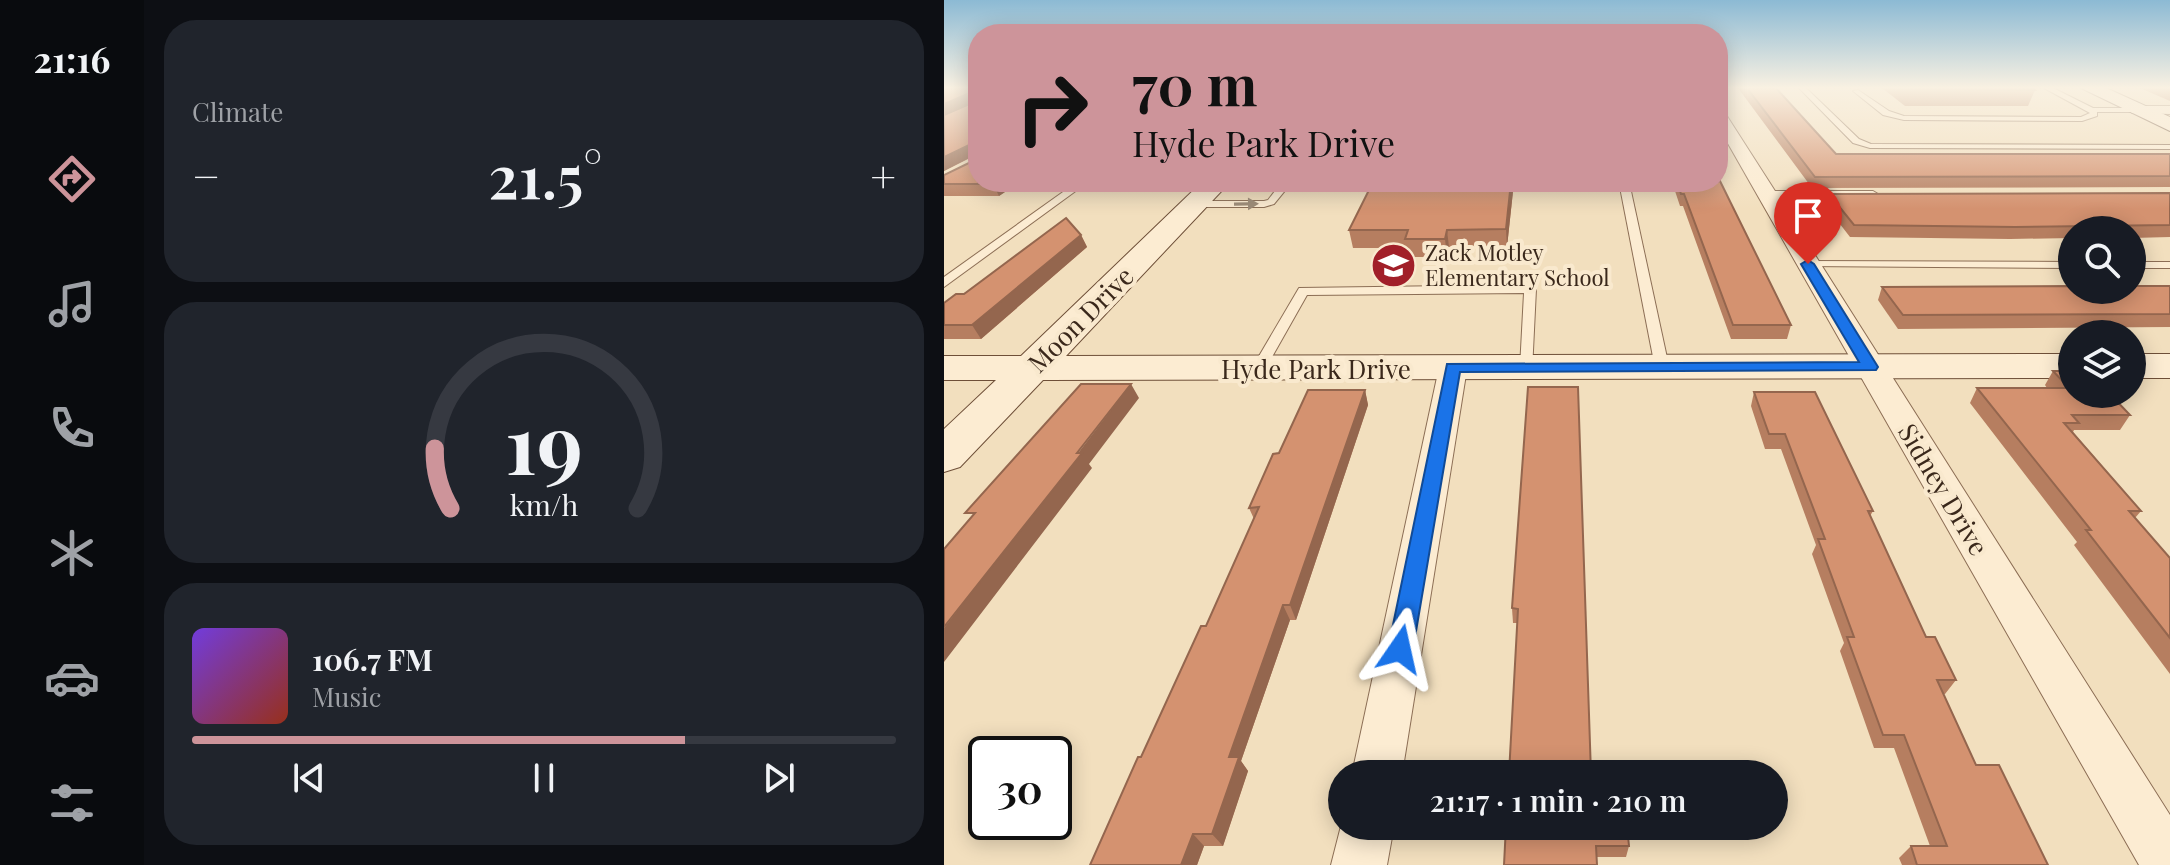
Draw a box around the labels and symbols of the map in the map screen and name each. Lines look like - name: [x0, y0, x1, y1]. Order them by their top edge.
- pin: [1774, 182, 1842, 264]
- one-way arrow: [1234, 198, 1259, 210]
- place label: Zack Motley Elementary School: [1425, 237, 1610, 292]
- school or university icon: Zack Motley Elementary School: [1370, 241, 1418, 289]
- street label: Moon Drive: [1019, 258, 1141, 380]
- street label: Hyde Park Drive: [1221, 351, 1411, 386]
- street label: Sidney Drive: [1891, 417, 1997, 561]
- position arrow: [1358, 607, 1442, 691]
- speed limit sign: 30: [968, 736, 1072, 840]

